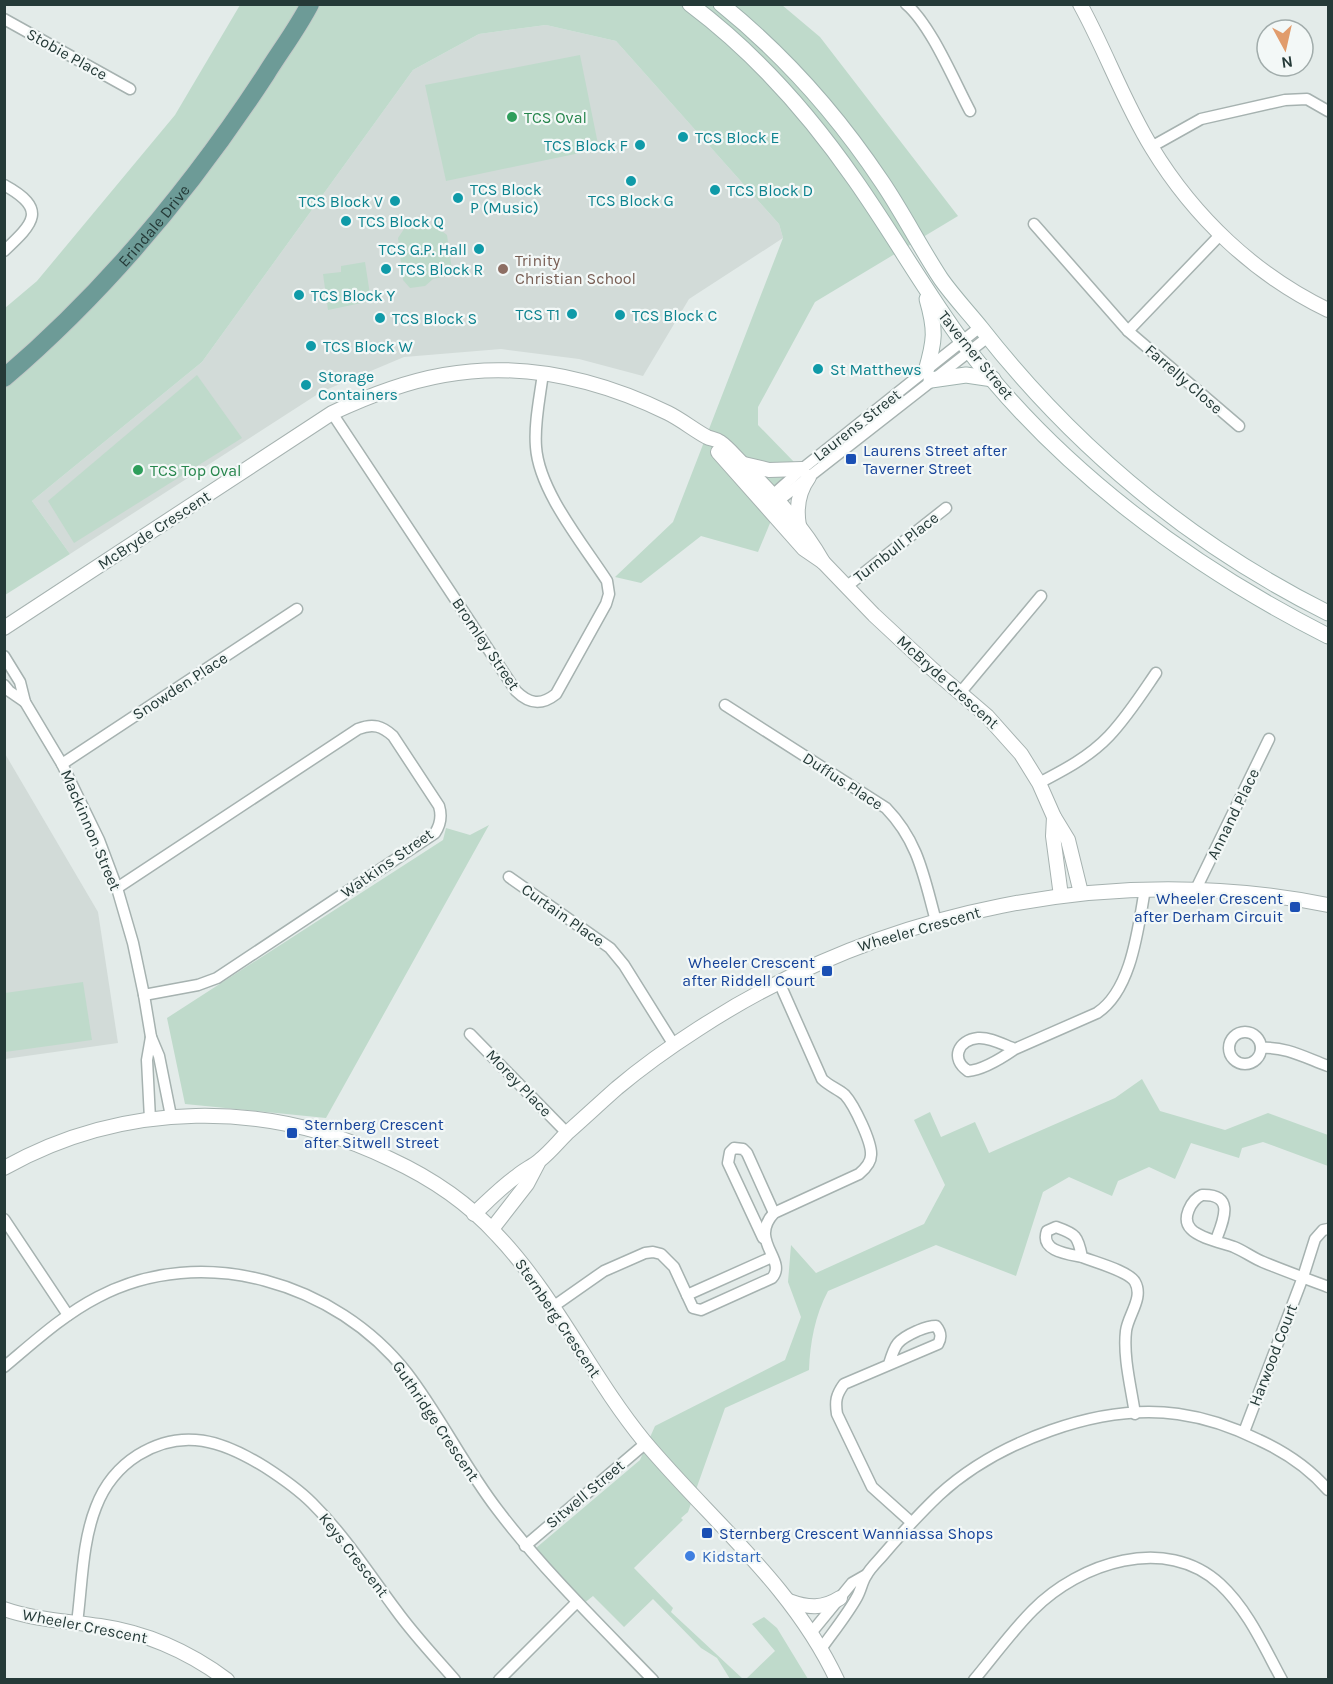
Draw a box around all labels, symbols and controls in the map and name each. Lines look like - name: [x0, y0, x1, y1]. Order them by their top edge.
- north arrow: [1255, 18, 1315, 78]
- street label: Stobie Place: [23, 24, 111, 84]
- text: N: [1280, 52, 1294, 73]
- place label: TCS Oval: [524, 108, 587, 127]
- marker: TCS Oval: [505, 110, 519, 124]
- place label: TCS Block E: [695, 128, 780, 147]
- marker: TCS Block E: [676, 130, 690, 144]
- place label: TCS Block F: [544, 136, 628, 155]
- marker: TCS Block F: [633, 138, 647, 152]
- marker: TCS Block G: [624, 174, 638, 188]
- street label: Erindale Drive: [114, 180, 193, 270]
- place label: TCS Block P (Music): [470, 180, 542, 217]
- place label: TCS Block D: [727, 181, 813, 200]
- marker: TCS Block D: [708, 183, 722, 197]
- marker: TCS Block P (Music): [451, 191, 465, 205]
- place label: TCS Block G: [588, 191, 674, 210]
- place label: TCS Block V: [298, 192, 383, 211]
- marker: TCS Block V: [388, 194, 402, 208]
- place label: TCS Block Q: [358, 212, 444, 231]
- marker: TCS Block Q: [339, 214, 353, 228]
- place label: TCS G.P. Hall: [379, 240, 467, 259]
- marker: TCS G.P. Hall: [472, 242, 486, 256]
- place label: Trinity Christian School: [515, 251, 636, 288]
- place label: TCS Block R: [398, 260, 483, 279]
- marker: TCS Block R: [379, 262, 393, 276]
- marker: Trinity Christian School: [496, 262, 510, 276]
- place label: TCS Block Y: [311, 286, 396, 305]
- marker: TCS Block Y: [292, 288, 306, 302]
- place label: TCS T1: [515, 305, 560, 324]
- place label: TCS Block C: [632, 306, 718, 325]
- marker: TCS T1: [565, 307, 579, 321]
- street label: Taverner Street: [934, 307, 1018, 403]
- marker: TCS Block C: [613, 308, 627, 322]
- place label: TCS Block S: [392, 309, 477, 328]
- marker: TCS Block S: [373, 311, 387, 325]
- place label: TCS Block W: [323, 337, 414, 356]
- marker: TCS Block W: [304, 339, 318, 353]
- street label: Farrelly Close: [1141, 340, 1227, 418]
- place label: St Matthews: [830, 360, 922, 379]
- marker: St Matthews: [811, 362, 825, 376]
- place label: Storage Containers: [318, 367, 398, 404]
- marker: Storage Containers: [299, 378, 313, 392]
- street label: Laurens Street: [809, 385, 905, 465]
- place label: Laurens Street after Taverner Street: [863, 441, 1007, 478]
- marker: Laurens Street after Taverner Street: [844, 452, 858, 466]
- place label: TCS Top Oval: [150, 461, 242, 480]
- marker: TCS Top Oval: [131, 463, 145, 477]
- street label: McBryde Crescent: [94, 486, 214, 574]
- street label: Turnbull Place: [850, 508, 942, 586]
- street label: Bromley Street: [448, 594, 524, 694]
- street label: McBryde Crescent: [893, 631, 1003, 733]
- street label: Snowden Place: [129, 648, 231, 724]
- street label: Duffus Place: [799, 748, 887, 814]
- street label: Annand Place: [1203, 765, 1263, 863]
- street label: Mackinnon Street: [57, 767, 125, 893]
- street label: Watkins Street: [337, 824, 437, 902]
- street label: Curtain Place: [518, 879, 608, 951]
- place label: Wheeler Crescent after Derham Circuit: [1134, 889, 1283, 926]
- marker: Wheeler Crescent after Derham Circuit: [1288, 900, 1302, 914]
- street label: Wheeler Crescent: [855, 902, 983, 956]
- place label: Wheeler Crescent after Riddell Court: [682, 953, 815, 990]
- marker: Wheeler Crescent after Riddell Court: [820, 964, 834, 978]
- street label: Morey Place: [482, 1045, 556, 1121]
- place label: Sternberg Crescent after Sitwell Street: [304, 1115, 444, 1152]
- marker: Sternberg Crescent after Sitwell Street: [285, 1126, 299, 1140]
- street label: Sternberg Crescent: [511, 1255, 605, 1381]
- street label: Harwood Court: [1245, 1301, 1301, 1409]
- street label: Guthridge Crescent: [389, 1357, 483, 1485]
- street label: Sitwell Street: [542, 1456, 628, 1532]
- street label: Keys Crescent: [315, 1509, 393, 1601]
- place label: Sternberg Crescent Wanniassa Shops: [719, 1524, 993, 1543]
- marker: Sternberg Crescent Wanniassa Shops: [700, 1526, 714, 1540]
- place label: Kidstart: [702, 1547, 761, 1566]
- marker: Kidstart: [683, 1549, 697, 1563]
- street label: Wheeler Crescent: [21, 1605, 149, 1647]

